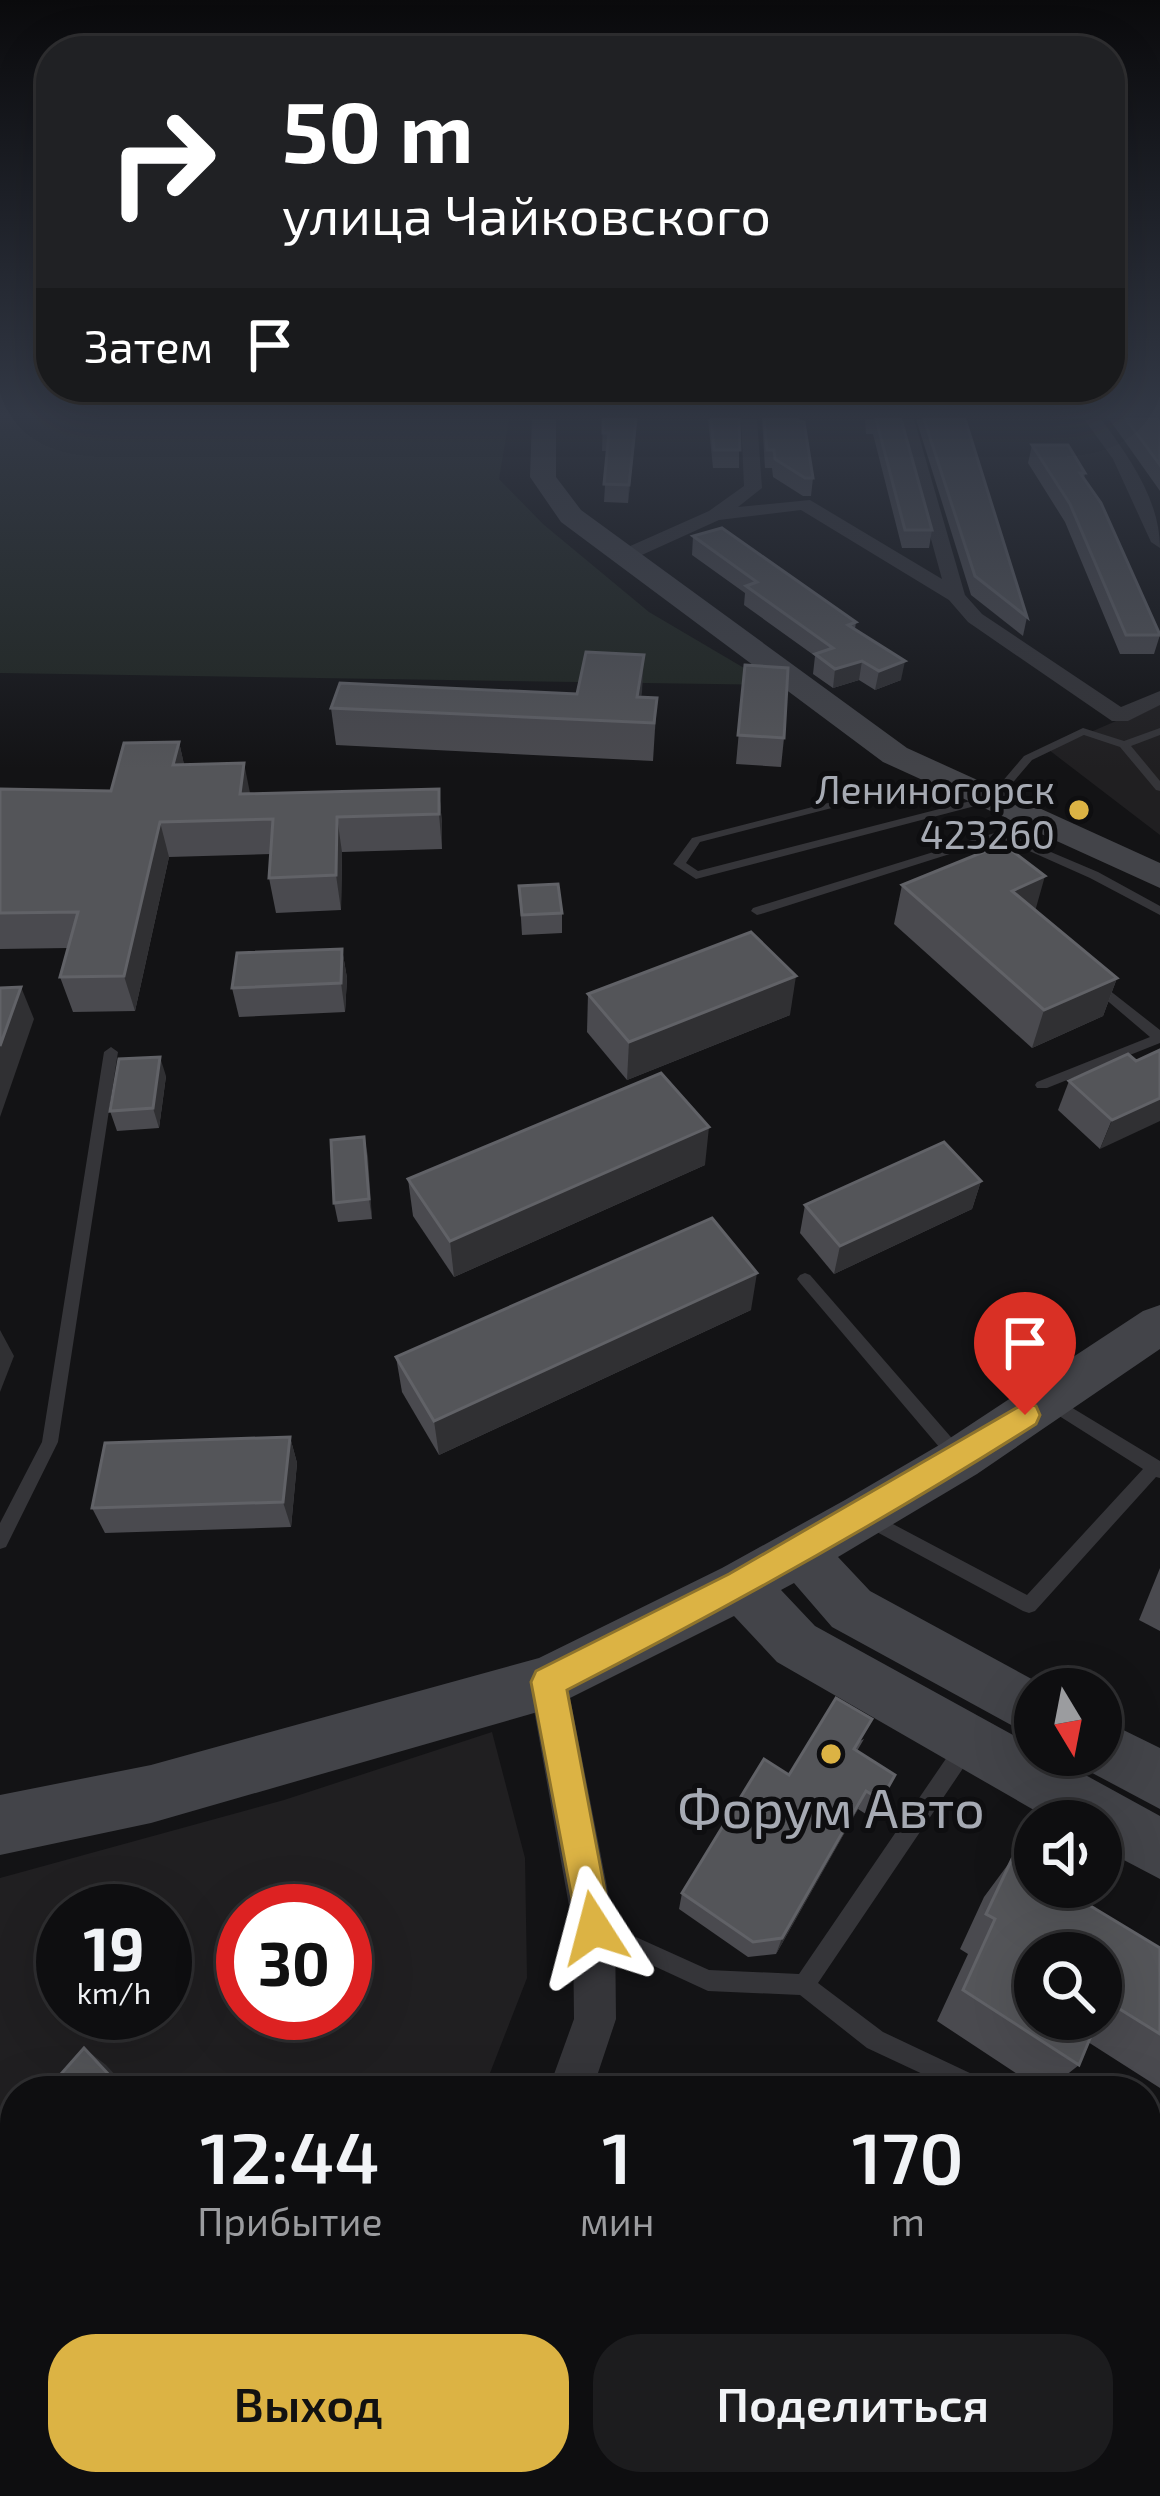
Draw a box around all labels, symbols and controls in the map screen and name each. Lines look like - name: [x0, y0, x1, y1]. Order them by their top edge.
- text: 50 m: [282, 79, 474, 180]
- icon: right: [84, 84, 240, 240]
- text: улица Чайковского: [282, 181, 771, 246]
- icon: arrive: [237, 312, 303, 378]
- text: Затем: [84, 318, 213, 372]
- place label: Лениногорск 423260: [815, 765, 1055, 857]
- marker: Лениногорск 423260: [1066, 797, 1092, 823]
- pin: [974, 1292, 1076, 1415]
- icon: arrive: [992, 1310, 1058, 1376]
- north arrow: [1014, 1668, 1122, 1776]
- map controls: [1014, 1668, 1122, 2040]
- marker: Форум Авто: [818, 1741, 844, 1767]
- place label: Форум Авто: [677, 1774, 985, 1840]
- button: sound: [1014, 1800, 1122, 1908]
- position arrow: [531, 1865, 657, 1991]
- speed limit sign: 30: [216, 1884, 372, 2040]
- text: 19: [83, 1911, 145, 1983]
- button: search: [1014, 1932, 1122, 2040]
- text: km/h: [77, 1974, 151, 2010]
- text: 12:44: [200, 2112, 380, 2198]
- text: 1: [602, 2112, 632, 2198]
- text: 170: [852, 2112, 964, 2198]
- text: Прибытие: [197, 2197, 382, 2244]
- text: мин: [580, 2197, 654, 2244]
- text: m: [891, 2197, 925, 2244]
- button: Выход: [48, 2334, 569, 2472]
- button: Поделиться: [593, 2334, 1113, 2472]

